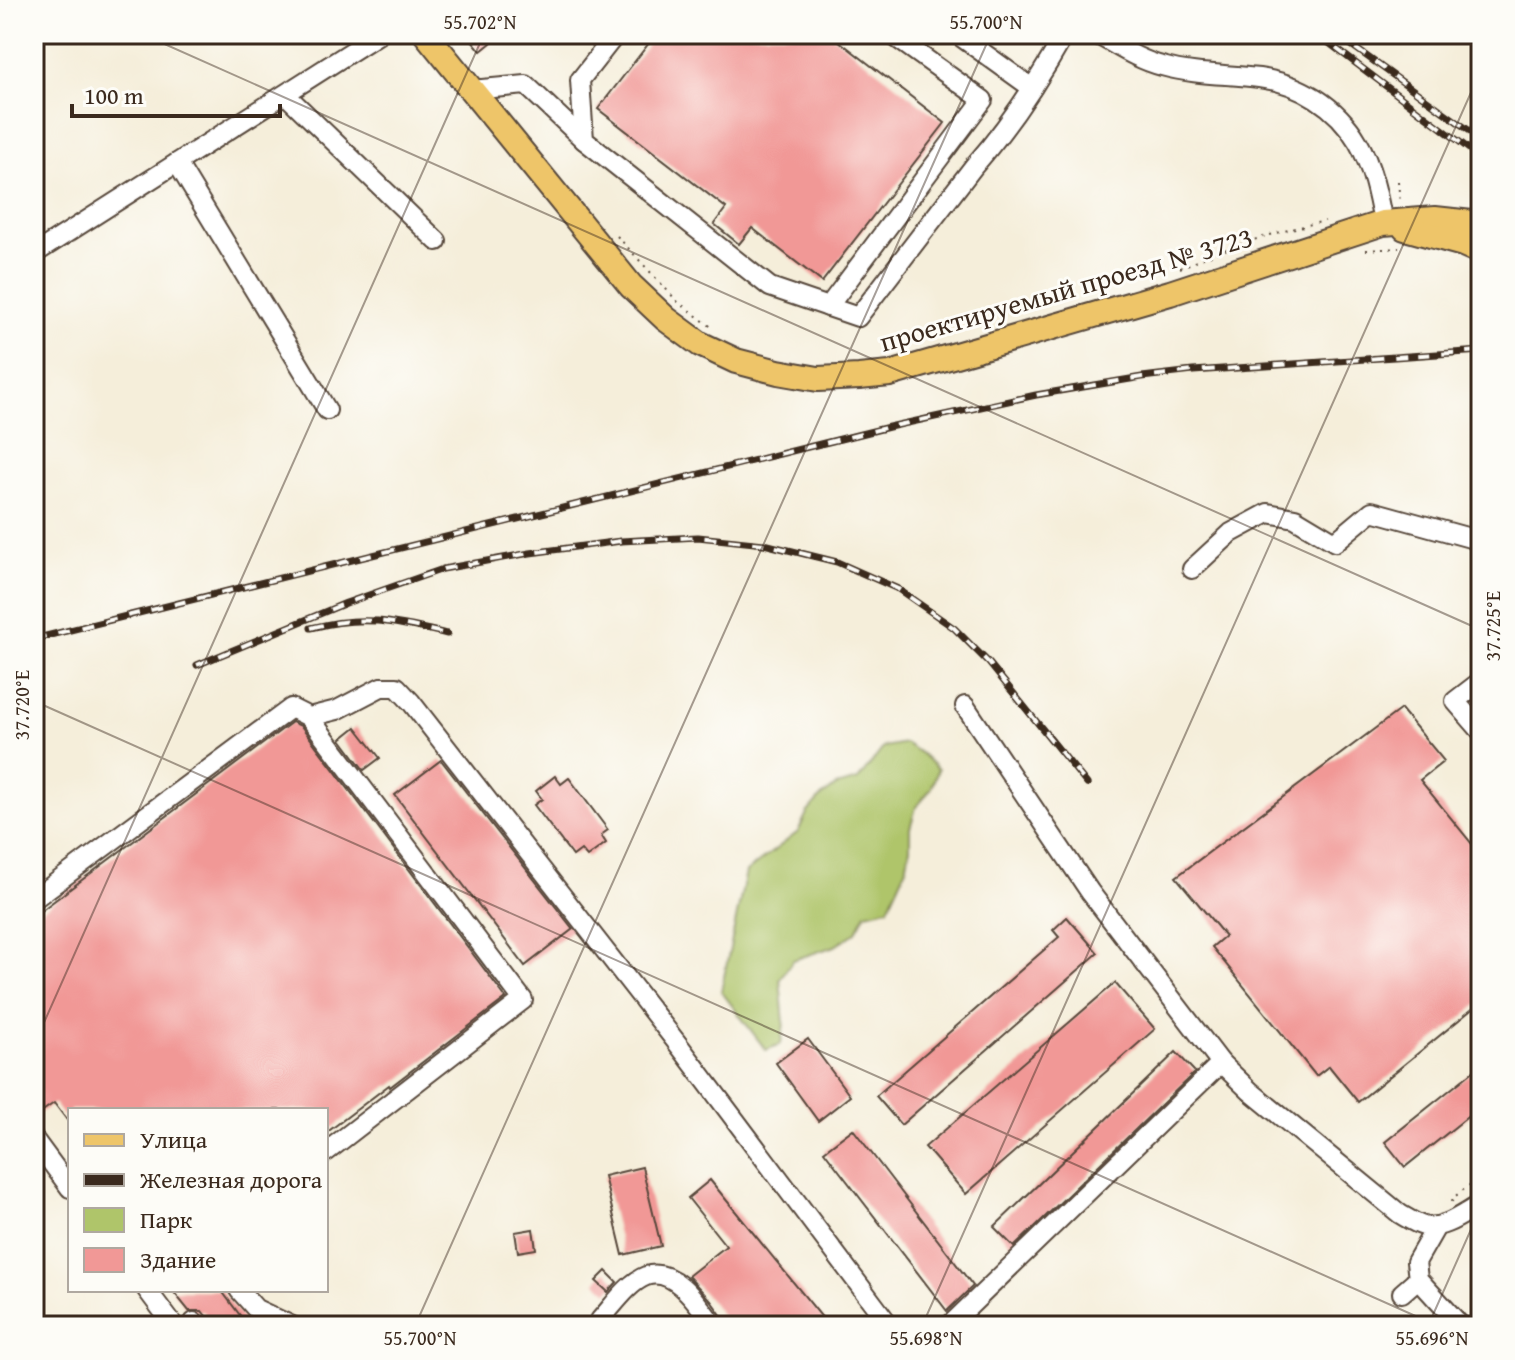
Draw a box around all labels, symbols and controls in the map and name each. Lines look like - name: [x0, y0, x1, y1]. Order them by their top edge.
- text: 55.702°N: [443, 7, 517, 36]
- text: 55.700°N: [949, 7, 1023, 36]
- scale bar: [72, 68, 280, 118]
- text: 100 m: [84, 78, 144, 113]
- street label: проектируемый проезд № 3723: [874, 216, 1257, 361]
- text: 37.725°E: [1478, 591, 1507, 661]
- text: 37.720°E: [7, 670, 36, 740]
- legend: [68, 1108, 328, 1292]
- text: Улица: [140, 1122, 208, 1157]
- text: Железная дорога: [139, 1162, 323, 1197]
- text: Парк: [140, 1202, 193, 1237]
- text: Здание: [140, 1242, 216, 1277]
- text: 55.700°N: [383, 1323, 457, 1352]
- text: 55.698°N: [889, 1323, 963, 1352]
- text: 55.696°N: [1395, 1323, 1469, 1352]

